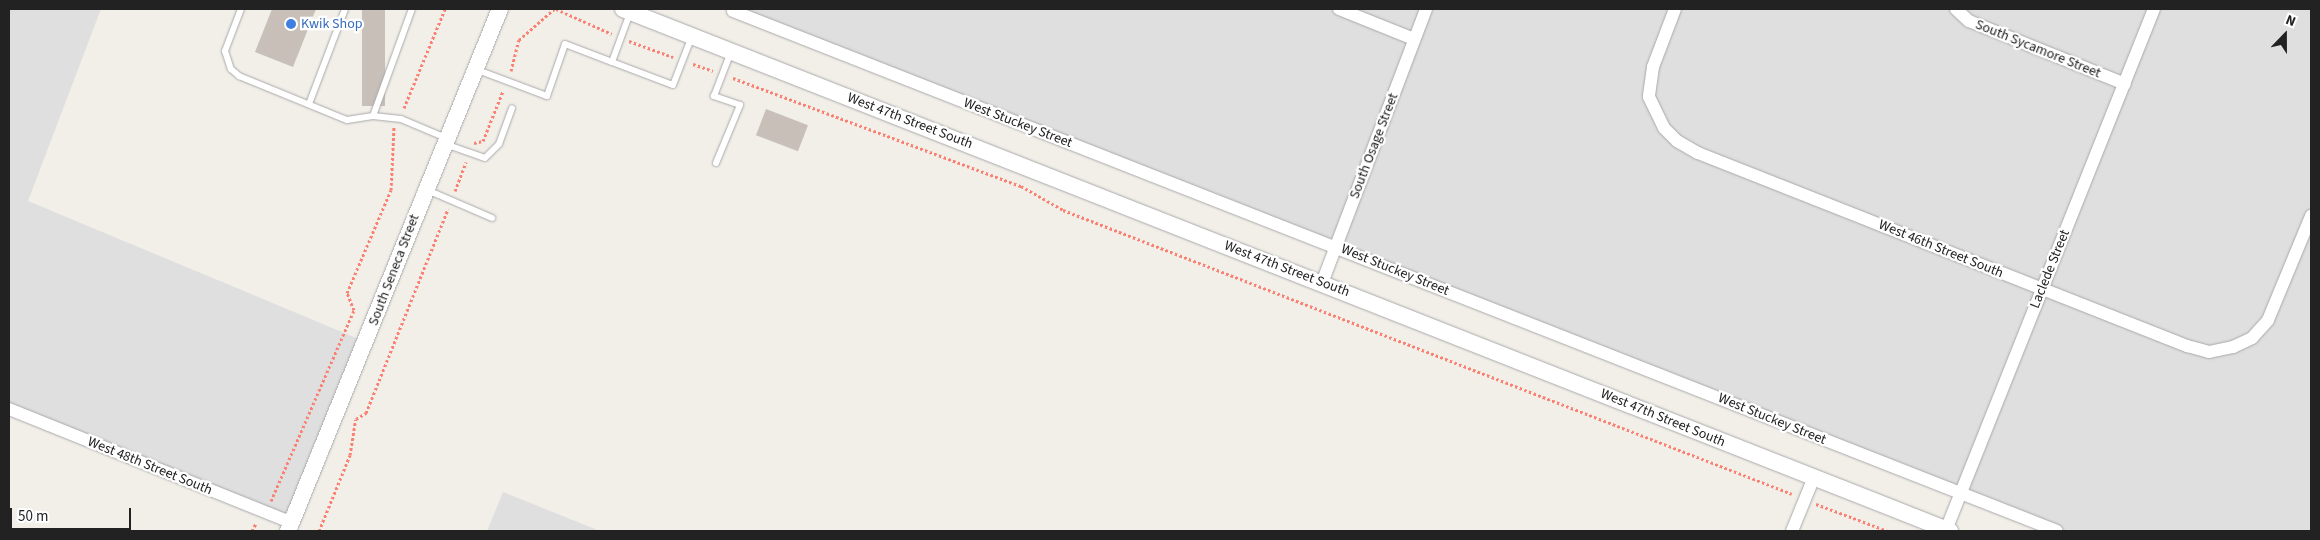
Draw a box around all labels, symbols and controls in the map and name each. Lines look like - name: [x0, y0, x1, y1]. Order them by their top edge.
- north arrow: [2260, 10, 2310, 60]
- text: N: [2283, 10, 2299, 32]
- place label: Kwik Shop: [301, 16, 363, 32]
- street label: South Sycamore Street: [1973, 16, 2103, 82]
- marker: Kwik Shop: [285, 18, 297, 30]
- street label: West 47th Street South: [845, 89, 975, 153]
- street label: South Osage Street: [1346, 91, 1402, 201]
- street label: West Stuckey Street: [961, 95, 1075, 151]
- street label: South Seneca Street: [365, 212, 423, 328]
- street label: West 46th Street South: [1876, 216, 2006, 282]
- street label: Laclede Street: [2027, 227, 2073, 311]
- street label: West 47th Street South: [1222, 237, 1352, 301]
- street label: West Stuckey Street: [1339, 241, 1451, 299]
- street label: West 47th Street South: [1598, 385, 1728, 451]
- street label: West Stuckey Street: [1716, 390, 1828, 448]
- street label: West 48th Street South: [85, 433, 215, 499]
- scale bar: [12, 498, 134, 530]
- text: 50 m: [18, 506, 48, 527]

